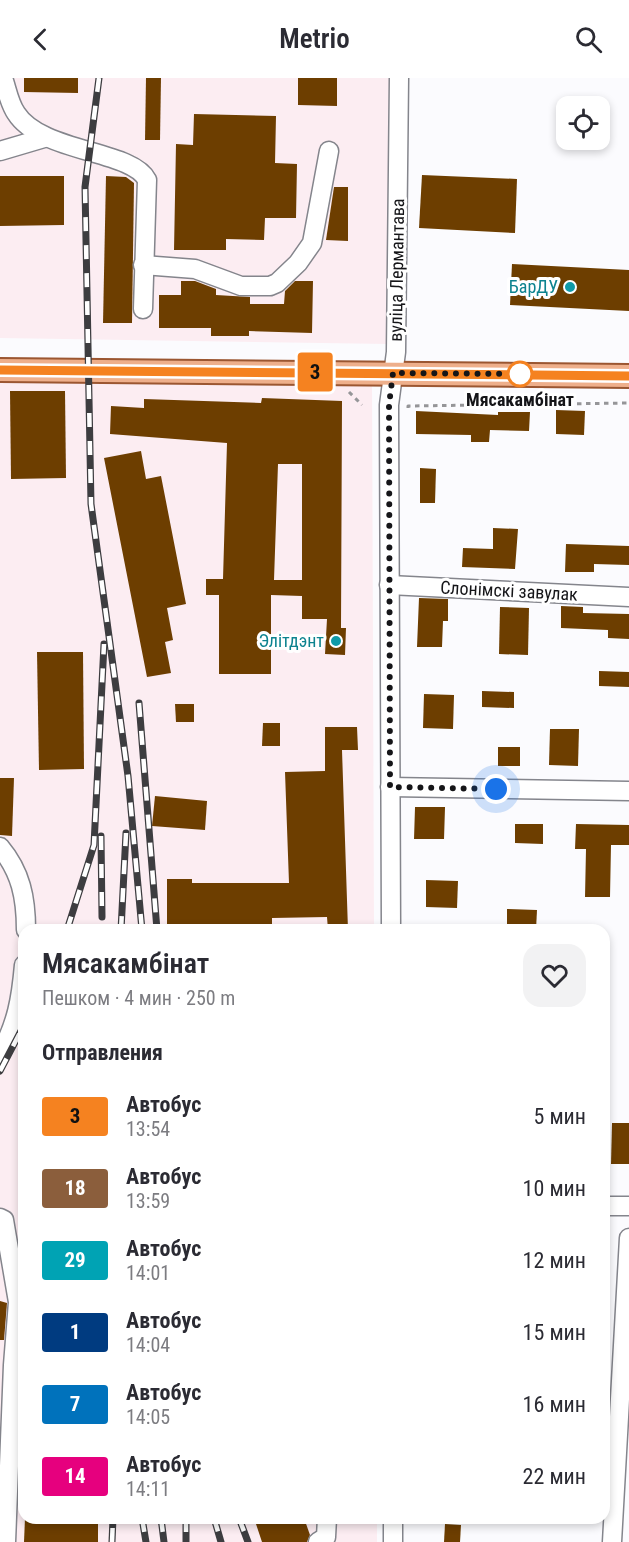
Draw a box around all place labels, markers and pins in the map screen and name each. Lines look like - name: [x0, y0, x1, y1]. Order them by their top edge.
- place label: БарДУ: [509, 276, 558, 297]
- marker: БарДУ: [563, 280, 577, 294]
- marker: Мясакамбінат: [507, 361, 533, 387]
- place label: Мясакамбінат: [466, 389, 574, 410]
- place label: Элітдэнт: [258, 630, 324, 651]
- marker: Элітдэнт: [329, 634, 343, 648]

